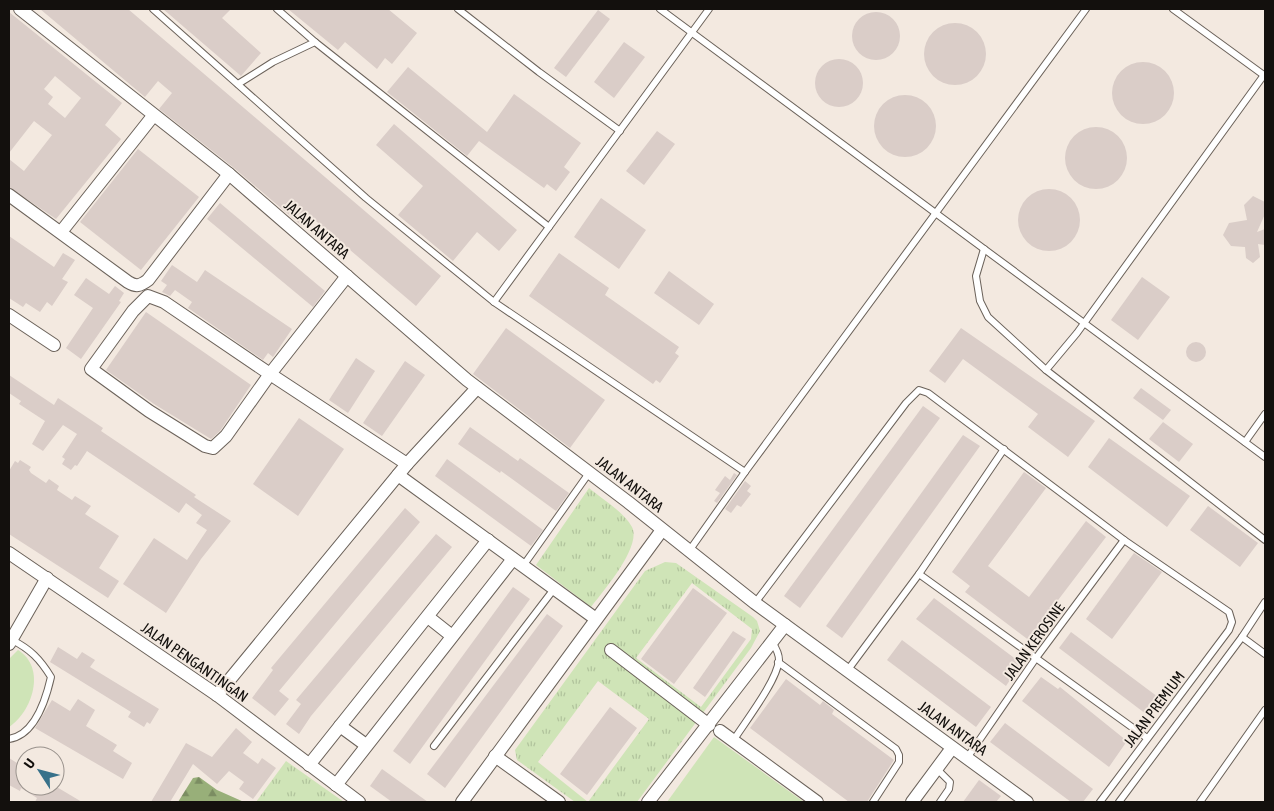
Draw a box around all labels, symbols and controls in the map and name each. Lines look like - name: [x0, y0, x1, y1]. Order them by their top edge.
- street label: JALAN ANTARA: [281, 196, 353, 262]
- street label: JALAN ANTARA: [593, 452, 667, 516]
- street label: JALAN KEROSINE: [1000, 599, 1068, 683]
- street label: JALAN PENGANTINGAN: [138, 619, 252, 705]
- street label: JALAN PREMIUM: [1120, 668, 1188, 750]
- street label: JALAN ANTARA: [915, 697, 991, 759]
- north arrow: [15, 746, 65, 796]
- text: U: [21, 755, 38, 771]

